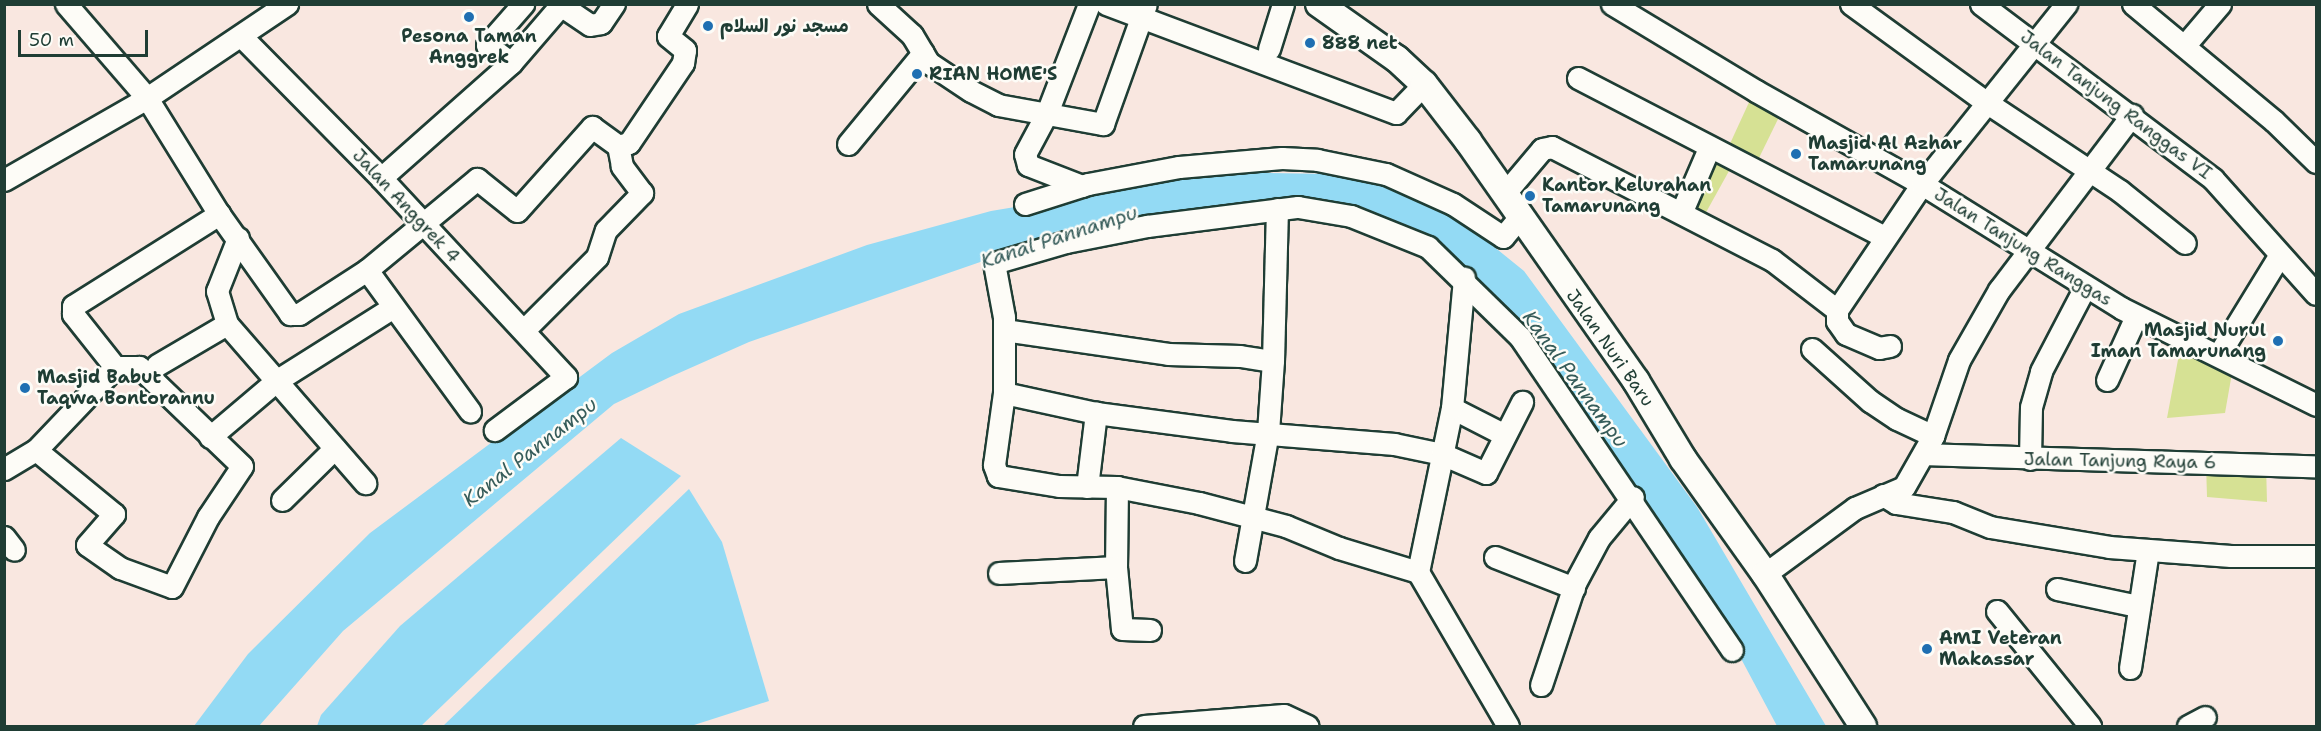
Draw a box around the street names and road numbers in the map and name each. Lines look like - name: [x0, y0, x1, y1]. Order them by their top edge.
- street label: Jalan Tanjung Ranggas VI: [2016, 26, 2216, 184]
- street label: Jalan Anggrek 4: [348, 145, 464, 267]
- street label: Jalan Tanjung Ranggas: [1930, 183, 2116, 311]
- street label: Jalan Nuri Baru: [1562, 285, 1658, 411]
- street label: Jalan Tanjung Raya 6: [2024, 449, 2216, 473]

